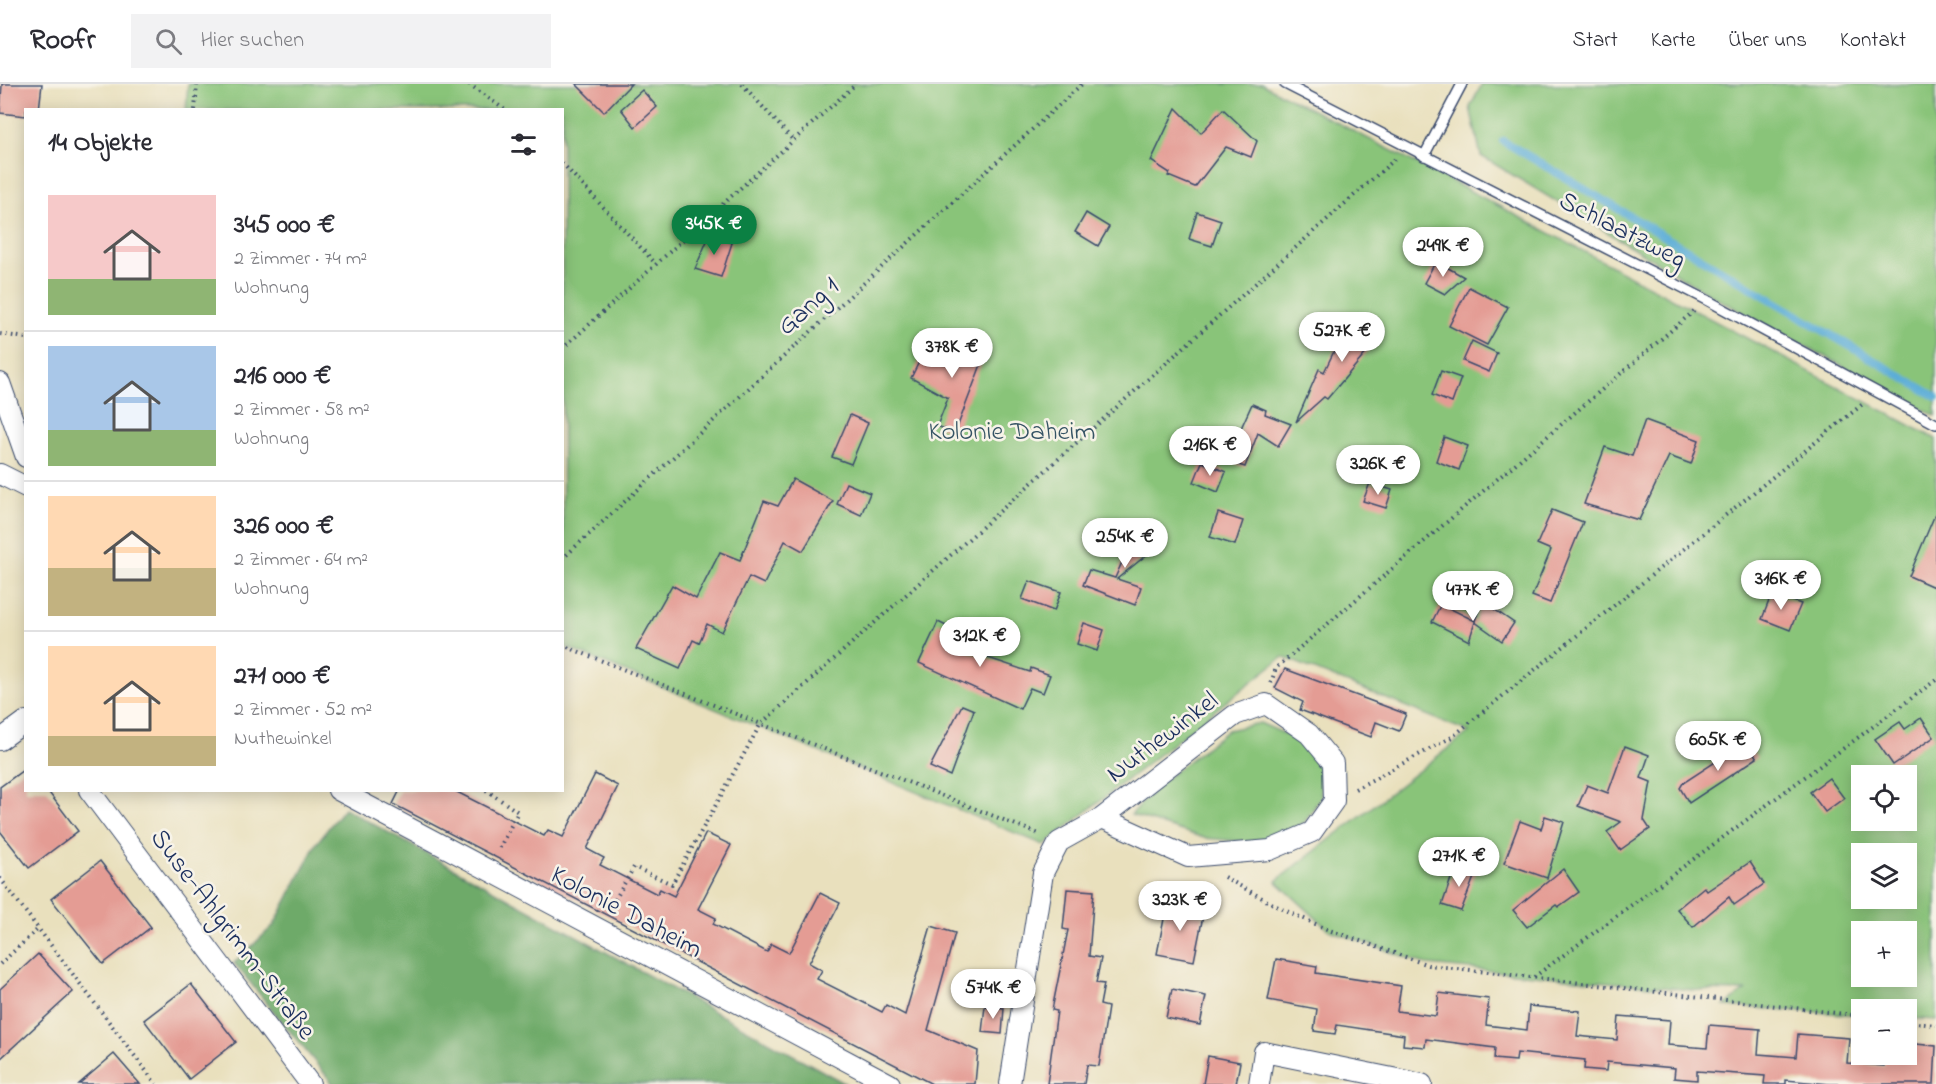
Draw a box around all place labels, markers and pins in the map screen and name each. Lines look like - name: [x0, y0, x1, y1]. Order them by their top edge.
- pin: 345K €: [665, 205, 763, 256]
- pin: 249K €: [1394, 227, 1492, 278]
- pin: 527K €: [1293, 312, 1391, 363]
- pin: 378K €: [903, 328, 1001, 379]
- pin: 216K €: [1161, 426, 1259, 477]
- pin: 326K €: [1329, 445, 1427, 496]
- pin: 254K €: [1076, 518, 1174, 569]
- pin: 316K €: [1732, 560, 1830, 611]
- pin: 477K €: [1424, 571, 1522, 622]
- pin: 312K €: [931, 617, 1029, 668]
- pin: 605K €: [1669, 721, 1767, 772]
- pin: 271K €: [1410, 837, 1508, 888]
- pin: 323K €: [1131, 881, 1229, 932]
- pin: 574K €: [944, 969, 1042, 1020]

